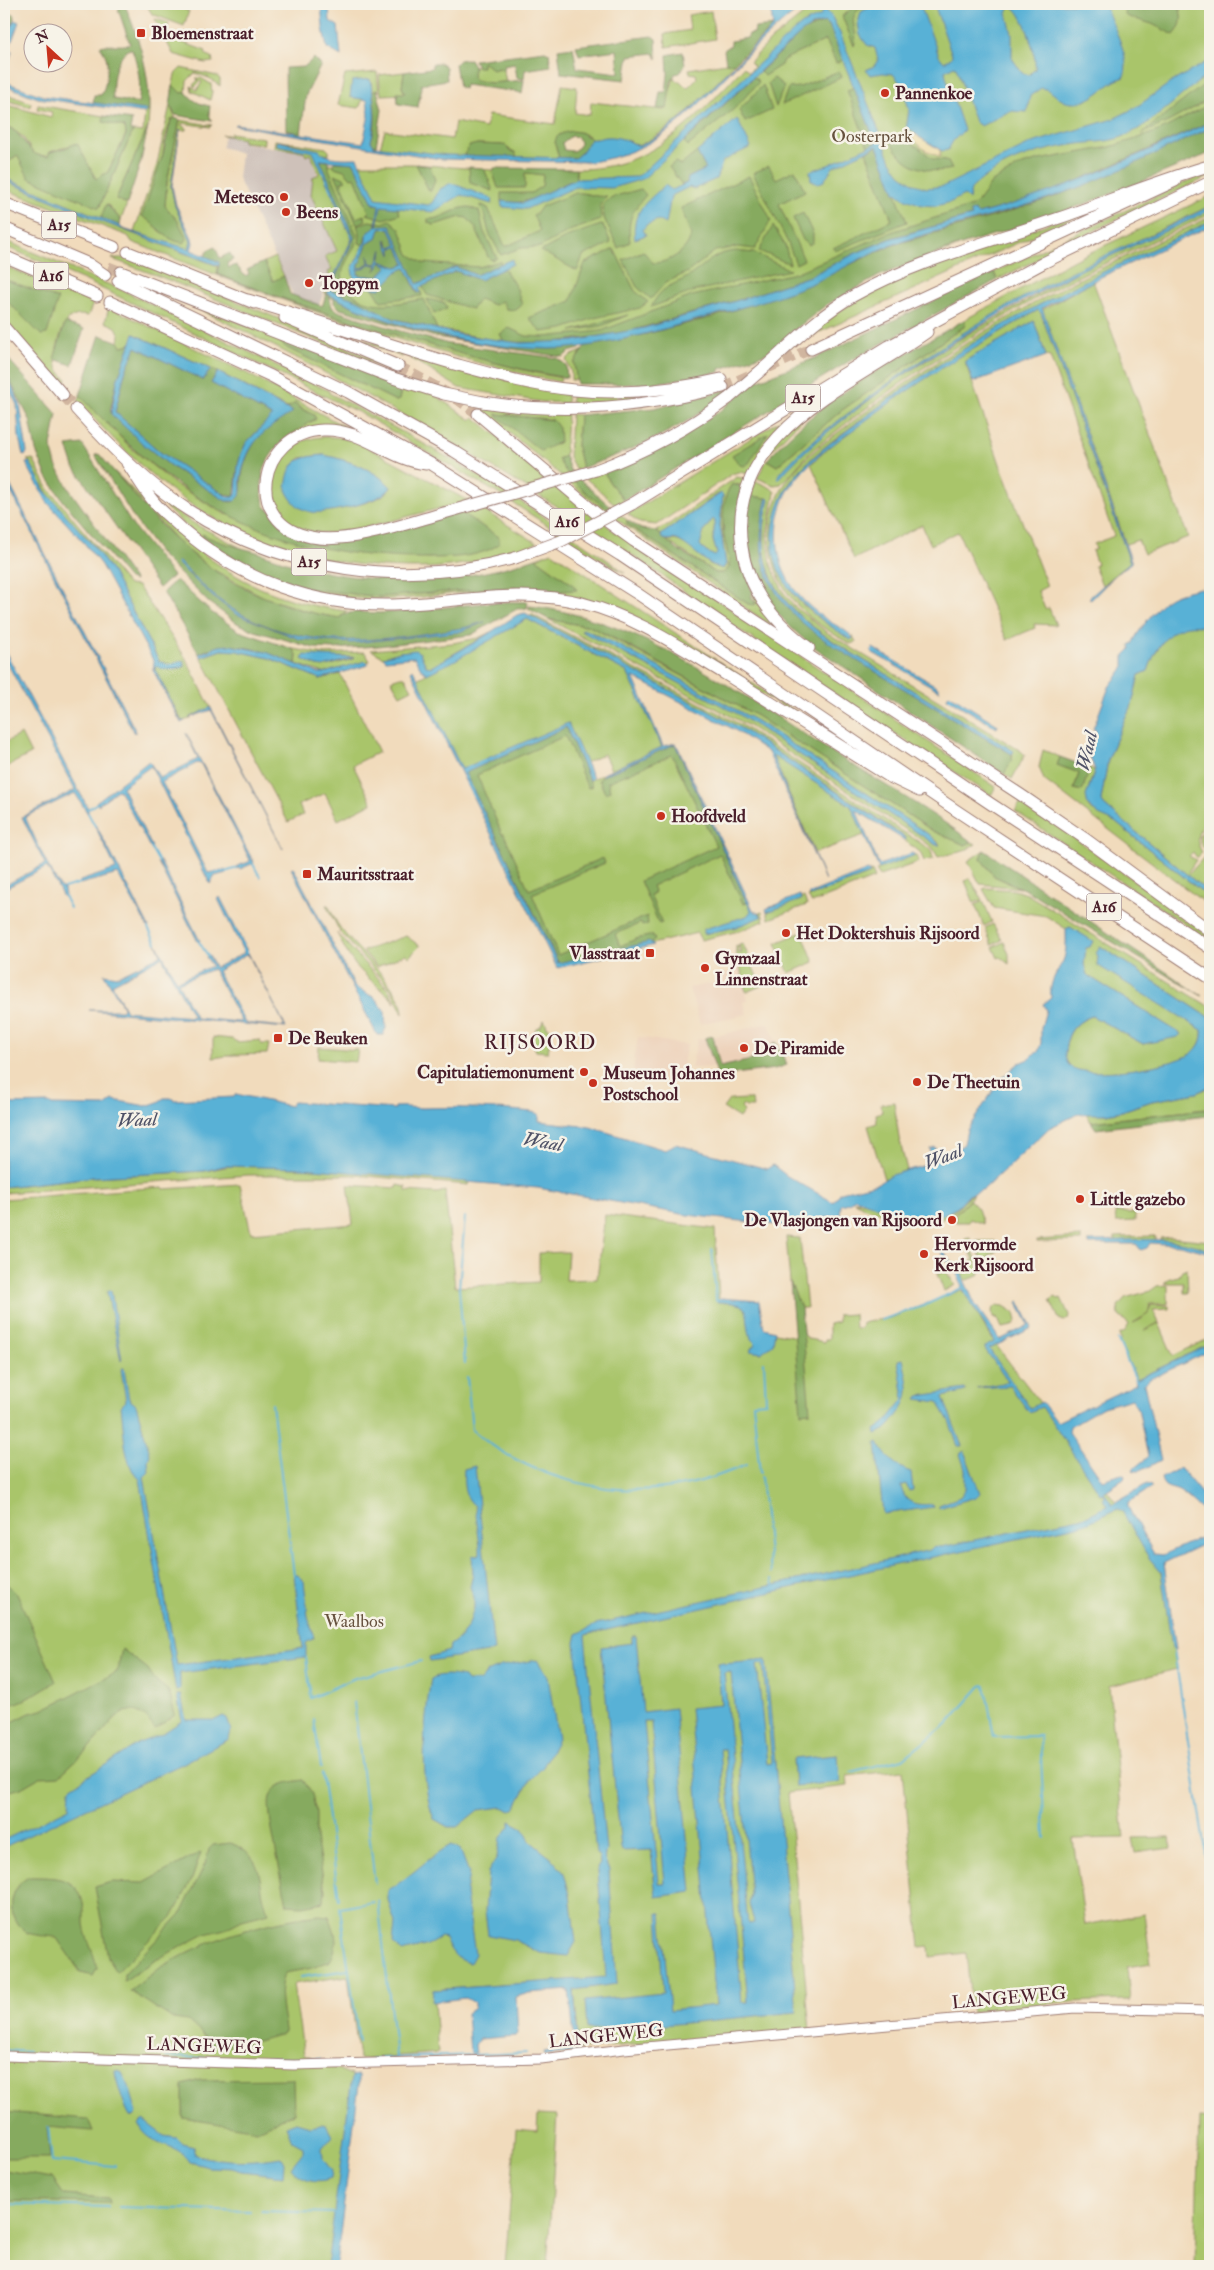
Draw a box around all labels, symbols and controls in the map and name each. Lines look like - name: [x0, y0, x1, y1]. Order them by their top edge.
- north arrow: [22, 22, 72, 72]
- place label: Bloemenstraat: [151, 22, 254, 45]
- text: N: [32, 26, 52, 48]
- marker: Bloemenstraat: [135, 27, 147, 39]
- place label: Pannenkoe: [895, 82, 973, 105]
- marker: Pannenkoe: [879, 87, 891, 99]
- park label: Oosterpark: [831, 125, 913, 148]
- place label: Metesco: [213, 186, 274, 209]
- marker: Metesco: [278, 191, 290, 203]
- place label: Beens: [296, 201, 338, 224]
- marker: Beens: [280, 206, 292, 218]
- road number: A15: [42, 212, 76, 238]
- road number: A16: [34, 262, 68, 290]
- place label: Topgym: [318, 272, 380, 295]
- marker: Topgym: [303, 277, 315, 289]
- road number: A15: [786, 384, 820, 412]
- road number: A16: [550, 508, 584, 536]
- road number: A15: [292, 548, 326, 576]
- water label: Waal: [1071, 728, 1103, 773]
- place label: Hoofdveld: [671, 805, 746, 828]
- marker: Hoofdveld: [655, 810, 667, 822]
- place label: Mauritsstraat: [316, 863, 414, 886]
- marker: Mauritsstraat: [301, 868, 313, 880]
- road number: A16: [1086, 894, 1122, 920]
- place label: Het Doktershuis Rijsoord: [796, 922, 980, 945]
- marker: Het Doktershuis Rijsoord: [780, 927, 792, 939]
- place label: Vlasstraat: [568, 942, 640, 965]
- marker: Vlasstraat: [644, 947, 656, 959]
- place label: Gymzaal Linnenstraat: [715, 947, 808, 991]
- marker: Gymzaal Linnenstraat: [699, 962, 711, 974]
- place label: De Beuken: [288, 1027, 368, 1050]
- district label: RIJSOORD: [484, 1030, 596, 1055]
- marker: De Beuken: [272, 1032, 284, 1044]
- place label: De Piramide: [754, 1037, 845, 1060]
- marker: De Piramide: [738, 1042, 750, 1054]
- place label: Capitulatiemonument: [417, 1061, 574, 1084]
- place label: Museum Johannes Postschool: [602, 1062, 735, 1106]
- marker: Capitulatiemonument: [578, 1066, 590, 1078]
- place label: De Theetuin: [927, 1071, 1021, 1094]
- marker: De Theetuin: [911, 1076, 923, 1088]
- marker: Museum Johannes Postschool: [587, 1077, 599, 1089]
- water label: Waal: [117, 1107, 159, 1133]
- water label: Waal: [521, 1127, 566, 1158]
- water label: Waal: [920, 1138, 967, 1175]
- place label: Little gazebo: [1090, 1188, 1186, 1211]
- marker: Little gazebo: [1074, 1193, 1086, 1205]
- place label: De Vlasjongen van Rijsoord: [744, 1209, 942, 1232]
- marker: De Vlasjongen van Rijsoord: [946, 1214, 958, 1226]
- place label: Hervormde Kerk Rijsoord: [934, 1233, 1034, 1277]
- marker: Hervormde Kerk Rijsoord: [918, 1248, 930, 1260]
- park label: Waalbos: [323, 1610, 384, 1633]
- street label: LANGEWEG: [951, 1982, 1067, 2014]
- street label: LANGEWEG: [548, 2019, 664, 2053]
- street label: LANGEWEG: [146, 2032, 262, 2060]

